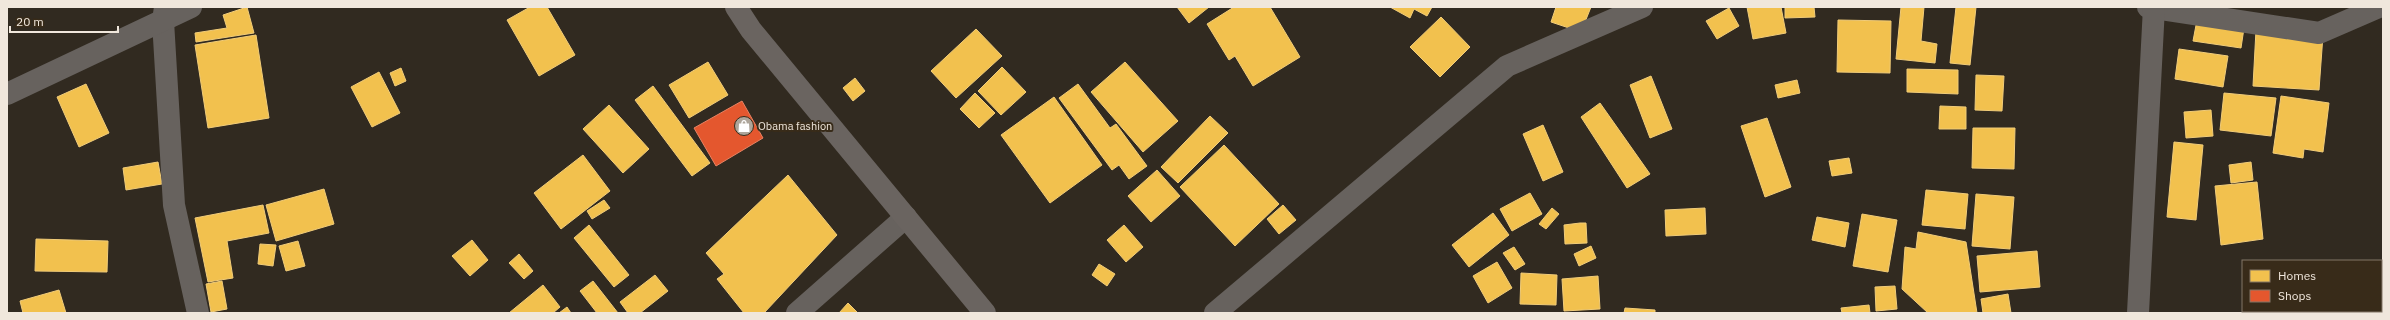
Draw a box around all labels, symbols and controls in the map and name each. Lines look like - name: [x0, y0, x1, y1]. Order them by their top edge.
- scale bar: [10, 8, 118, 34]
- text: 20 m: [16, 14, 44, 29]
- shop icon: Obama fashion: [733, 115, 755, 137]
- place label: Obama fashion: [758, 119, 832, 133]
- legend: [2242, 260, 2382, 312]
- text: Homes: [2278, 268, 2316, 283]
- text: Shops: [2278, 288, 2311, 303]

